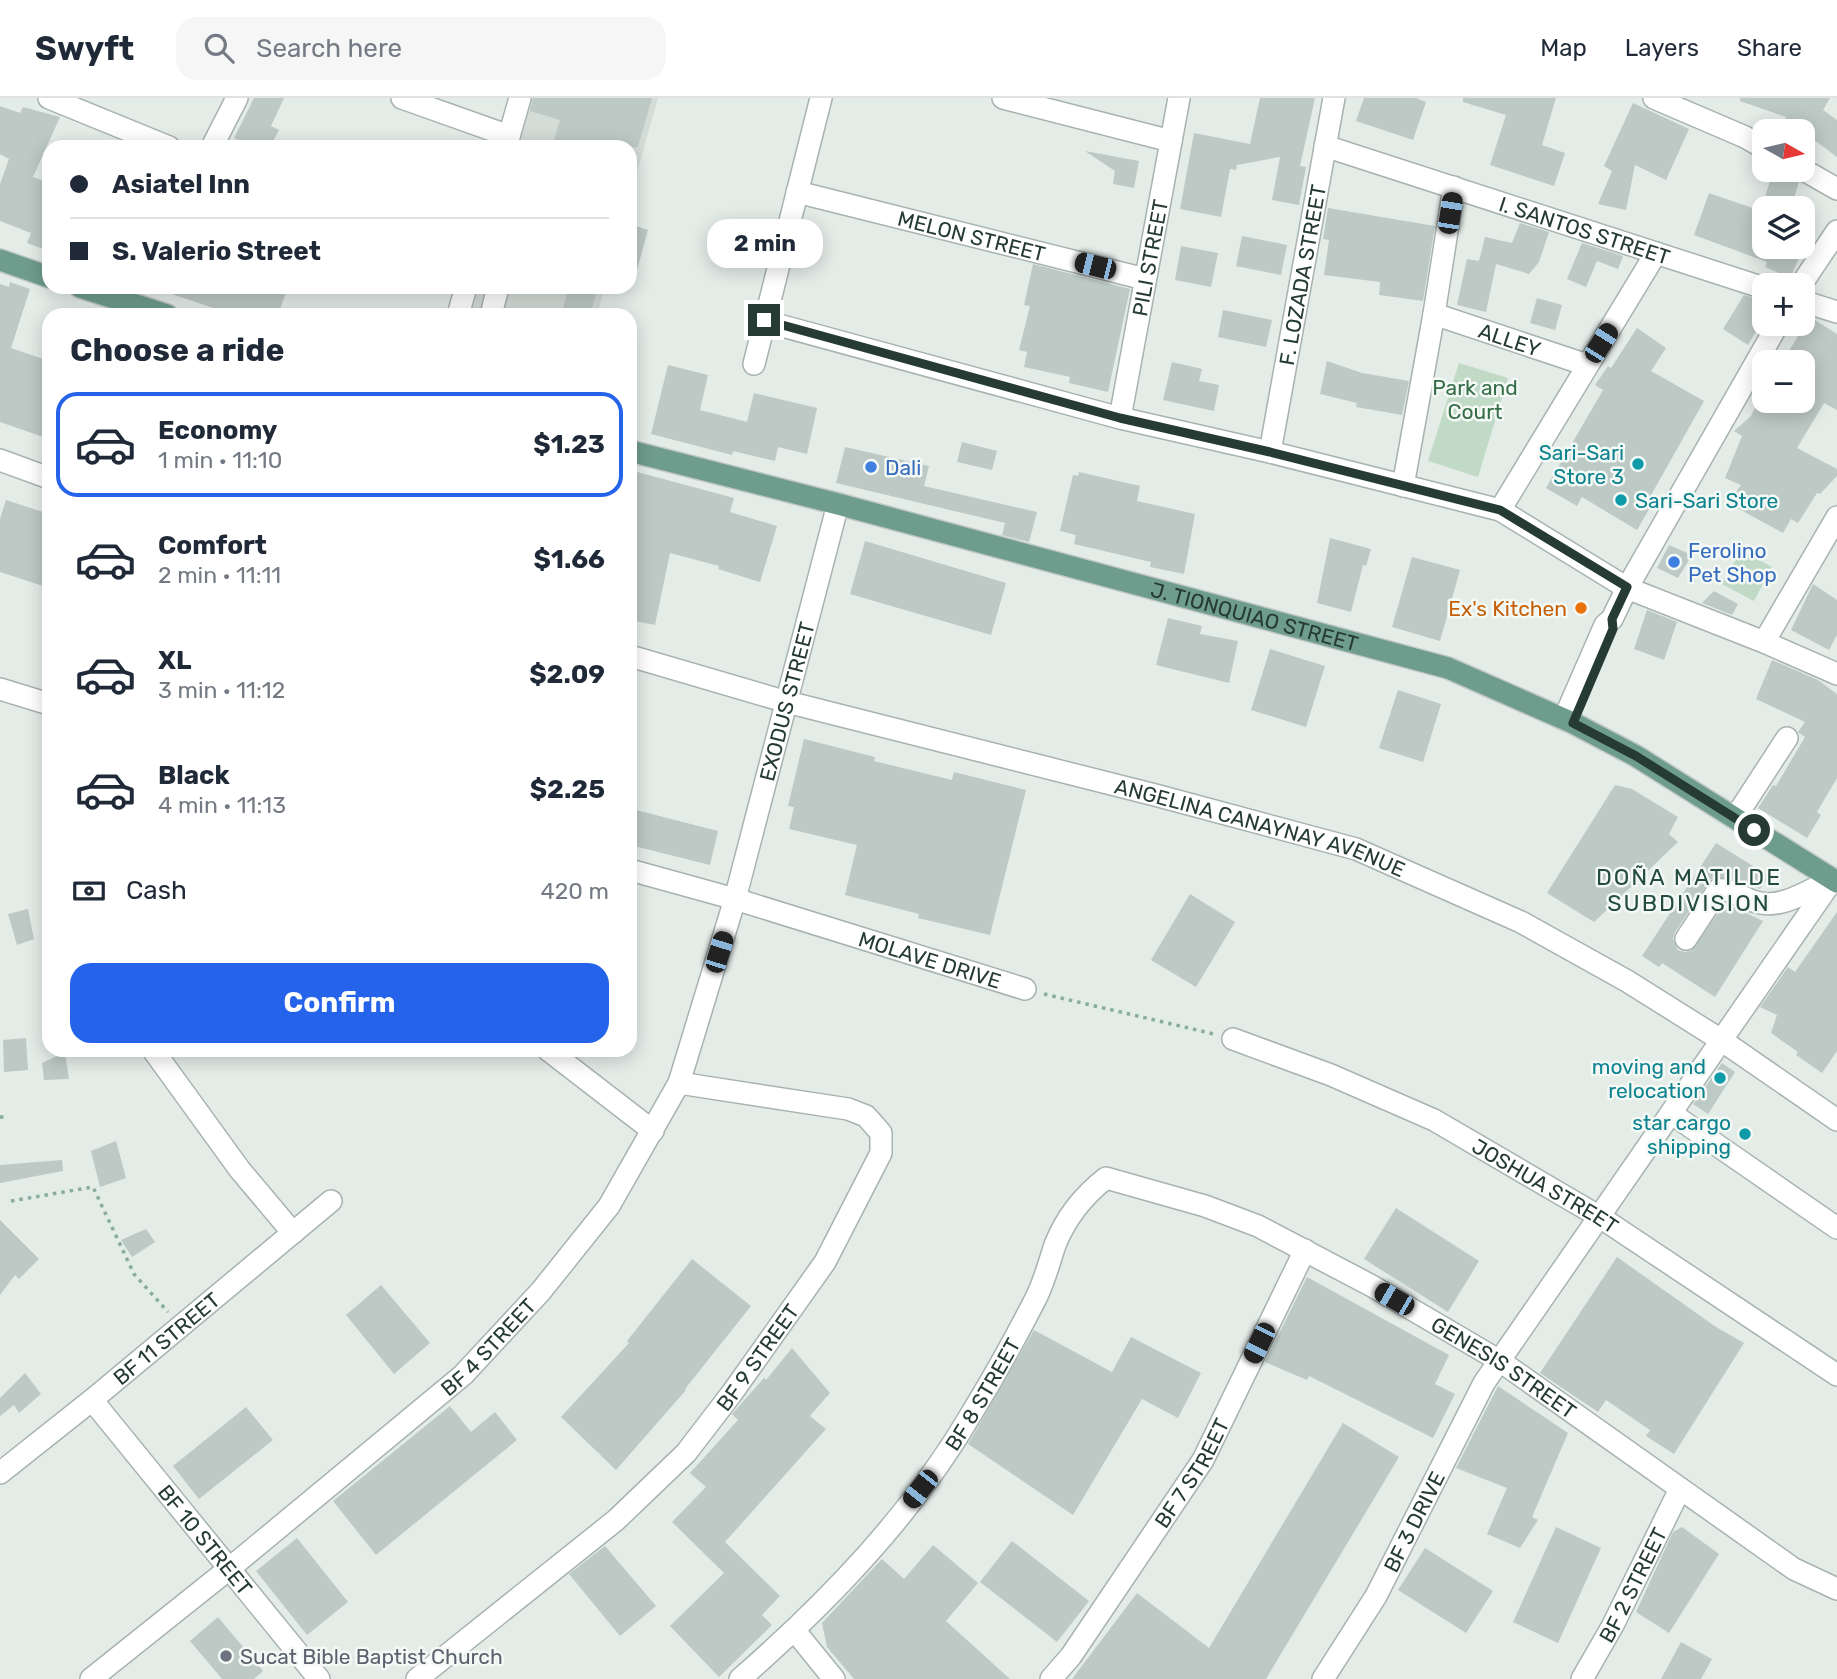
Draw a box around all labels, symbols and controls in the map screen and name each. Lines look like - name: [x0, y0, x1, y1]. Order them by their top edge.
- search box: [176, 17, 666, 80]
- text: Swyft: [35, 29, 134, 68]
- icon: search: [200, 29, 238, 67]
- text: Search here: [256, 33, 402, 64]
- text: Map: [1540, 34, 1587, 62]
- text: Layers: [1625, 34, 1699, 62]
- text: Share: [1737, 34, 1802, 62]
- north arrow: [1752, 119, 1815, 182]
- map controls: [1752, 119, 1815, 413]
- text: Asiatel Inn: [112, 169, 250, 200]
- street label: F. LOZADA STREET: [1273, 182, 1331, 367]
- car: [1437, 191, 1464, 235]
- street label: I. SANTOS STREET: [1496, 191, 1673, 269]
- button: layers: [1752, 196, 1815, 259]
- street label: PILI STREET: [1127, 197, 1173, 318]
- street label: MELON STREET: [895, 205, 1048, 266]
- callout: 2 min: [706, 218, 822, 268]
- text: 2 min: [734, 229, 796, 257]
- text: S. Valerio Street: [112, 236, 321, 267]
- car: [1073, 251, 1118, 281]
- button: +: [1752, 273, 1815, 336]
- route end: [748, 304, 780, 336]
- street label: ALLEY: [1476, 317, 1544, 361]
- car: [1581, 320, 1622, 366]
- text: Choose a ride: [70, 331, 284, 369]
- button: −: [1752, 350, 1815, 413]
- park label: Park and Court: [1432, 375, 1518, 424]
- icon: car: [74, 413, 137, 476]
- text: Economy: [158, 415, 277, 446]
- text: $1.23: [533, 429, 605, 460]
- place label: Sari-Sari Store 3: [1539, 440, 1624, 489]
- text: 1 min · 11:10: [158, 446, 282, 474]
- place label: Dali: [885, 455, 921, 480]
- marker: Sari-Sari Store 3: [1630, 456, 1646, 472]
- marker: Dali: [863, 459, 879, 475]
- place label: Sari-Sari Store: [1635, 488, 1778, 513]
- marker: Sari-Sari Store: [1613, 492, 1629, 508]
- icon: car: [74, 528, 137, 591]
- text: Comfort: [158, 530, 267, 561]
- place label: Ferolino Pet Shop: [1688, 538, 1777, 587]
- text: $1.66: [534, 544, 605, 575]
- marker: Ferolino Pet Shop: [1666, 554, 1682, 570]
- text: 2 min · 11:11: [158, 561, 281, 589]
- street label: J. TIONQUIAO STREET: [1148, 576, 1361, 656]
- place label: Ex's Kitchen: [1448, 596, 1567, 621]
- marker: Ex's Kitchen: [1573, 600, 1589, 616]
- street label: EXODUS STREET: [754, 619, 819, 784]
- icon: car: [74, 643, 137, 706]
- text: XL: [158, 645, 191, 676]
- text: $2.09: [529, 659, 605, 690]
- text: 3 min · 11:12: [158, 676, 285, 704]
- icon: car: [74, 758, 137, 821]
- text: Black: [158, 760, 230, 791]
- street label: ANGELINA CANAYNAY AVENUE: [1112, 773, 1409, 882]
- text: $2.25: [530, 774, 605, 805]
- text: 4 min · 11:13: [158, 791, 286, 819]
- route start: [1738, 814, 1770, 846]
- district label: DOÑA MATILDE SUBDIVISION: [1596, 863, 1782, 917]
- icon: cash: [70, 872, 108, 910]
- text: Cash: [126, 875, 187, 906]
- text: 420 m: [541, 877, 609, 905]
- street label: MOLAVE DRIVE: [856, 926, 1004, 993]
- car: [703, 929, 736, 975]
- button: Confirm: [70, 963, 609, 1043]
- place label: moving and relocation: [1592, 1054, 1706, 1103]
- marker: moving and relocation: [1712, 1070, 1728, 1086]
- place label: star cargo shipping: [1632, 1110, 1731, 1159]
- marker: star cargo shipping: [1737, 1126, 1753, 1142]
- street label: JOSHUA STREET: [1468, 1133, 1623, 1238]
- car: [1371, 1279, 1418, 1319]
- street label: BF 11 STREET: [108, 1287, 224, 1390]
- street label: BF 4 STREET: [436, 1293, 541, 1401]
- street label: BF 9 STREET: [711, 1299, 804, 1416]
- street label: GENESIS STREET: [1427, 1311, 1581, 1424]
- car: [1241, 1320, 1278, 1366]
- street label: BF 8 STREET: [939, 1333, 1025, 1455]
- street label: BF 7 STREET: [1149, 1414, 1234, 1532]
- car: [899, 1466, 942, 1512]
- street label: BF 3 DRIVE: [1378, 1467, 1450, 1576]
- street label: BF 10 STREET: [153, 1479, 258, 1600]
- street label: BF 2 STREET: [1593, 1523, 1672, 1647]
- place label: Sucat Bible Baptist Church: [240, 1644, 503, 1669]
- marker: Sucat Bible Baptist Church: [218, 1648, 234, 1664]

